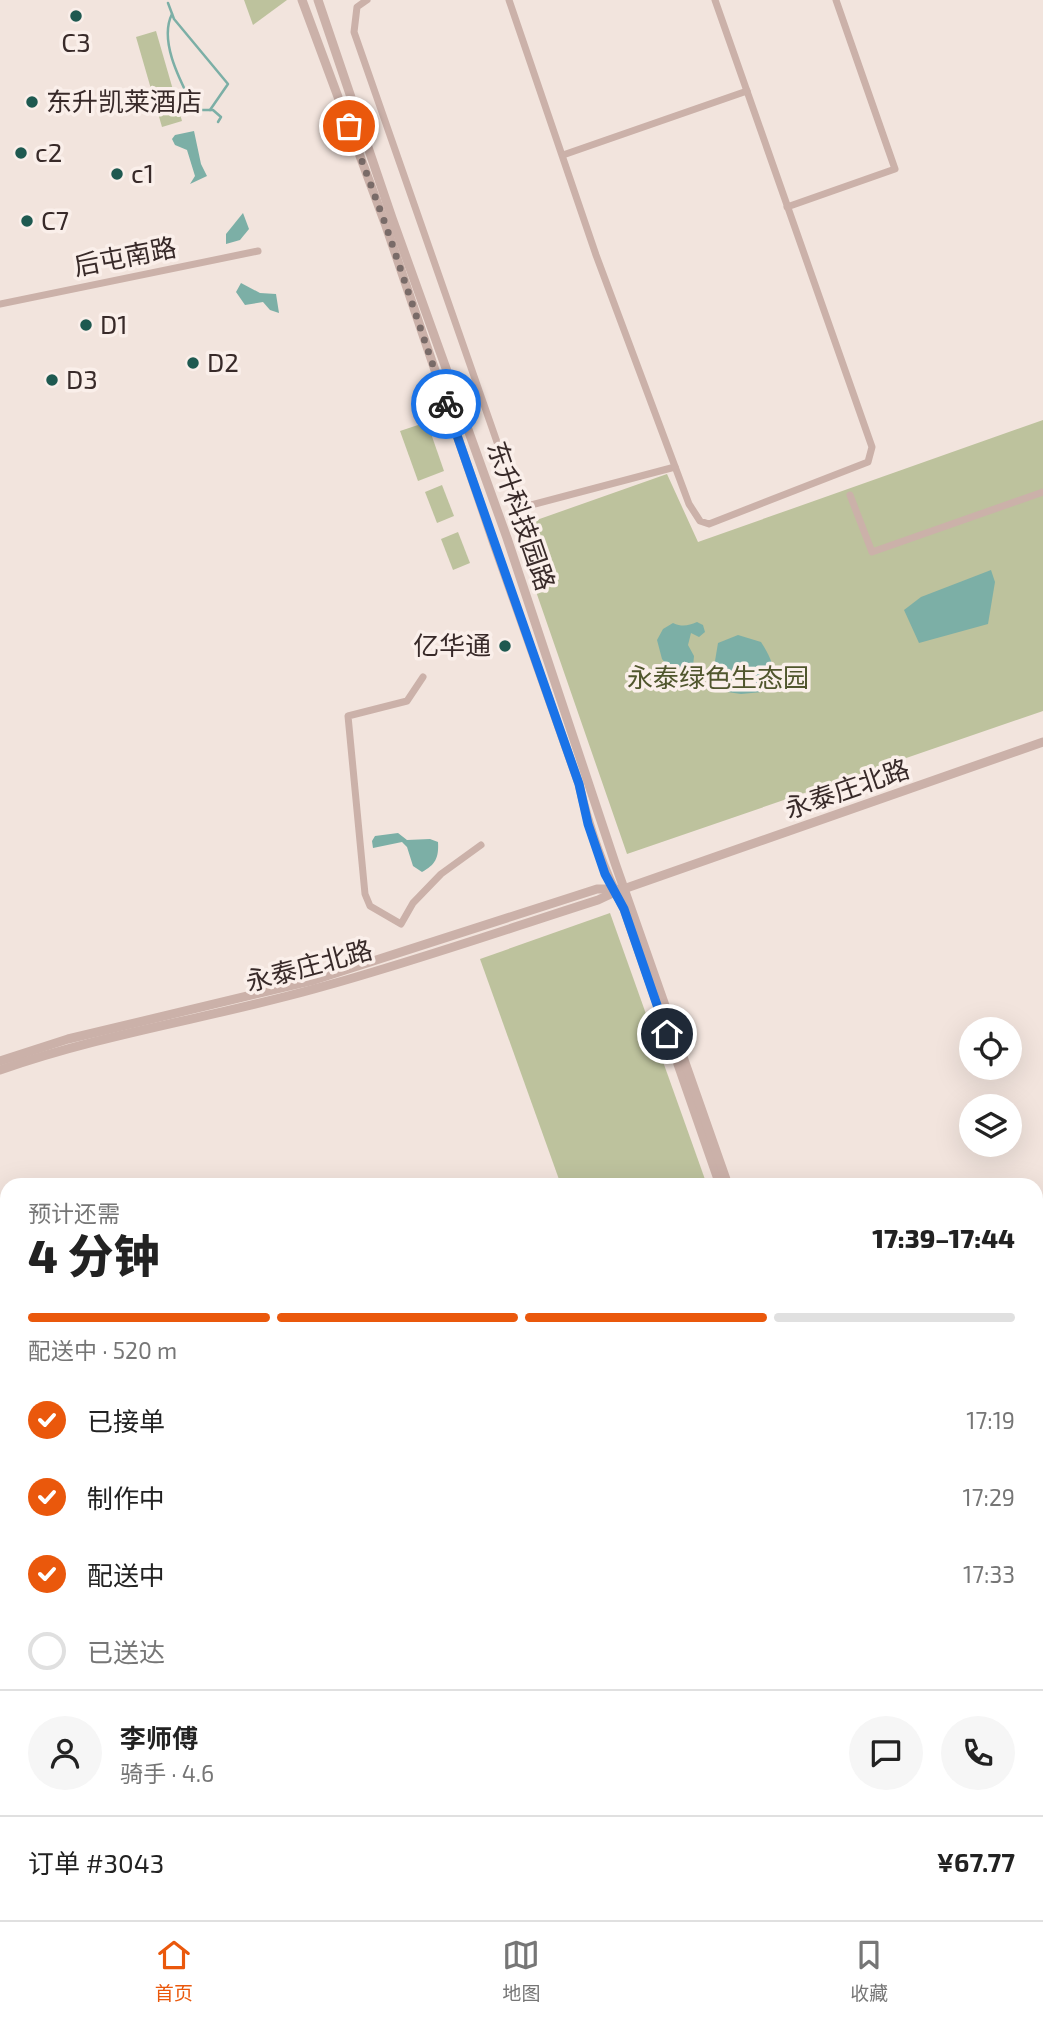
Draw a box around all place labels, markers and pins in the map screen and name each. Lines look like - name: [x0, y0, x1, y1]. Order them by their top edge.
- marker: C3: [68, 8, 84, 24]
- place label: C3: [61, 26, 91, 57]
- place label: 东升凯莱酒店: [46, 85, 202, 116]
- marker: 东升凯莱酒店: [24, 94, 40, 110]
- pin: [319, 96, 379, 156]
- place label: c2: [35, 136, 62, 167]
- marker: c2: [13, 145, 29, 161]
- place label: c1: [131, 157, 154, 188]
- marker: c1: [109, 166, 125, 182]
- place label: C7: [41, 204, 69, 235]
- marker: C7: [19, 213, 35, 229]
- place label: D1: [100, 308, 128, 339]
- marker: D1: [78, 317, 94, 333]
- place label: D2: [207, 346, 239, 377]
- marker: D2: [185, 355, 201, 371]
- place label: D3: [66, 363, 98, 394]
- marker: D3: [44, 372, 60, 388]
- place label: 亿华通: [413, 629, 491, 660]
- marker: 亿华通: [497, 638, 513, 654]
- pin: [637, 1004, 697, 1064]

